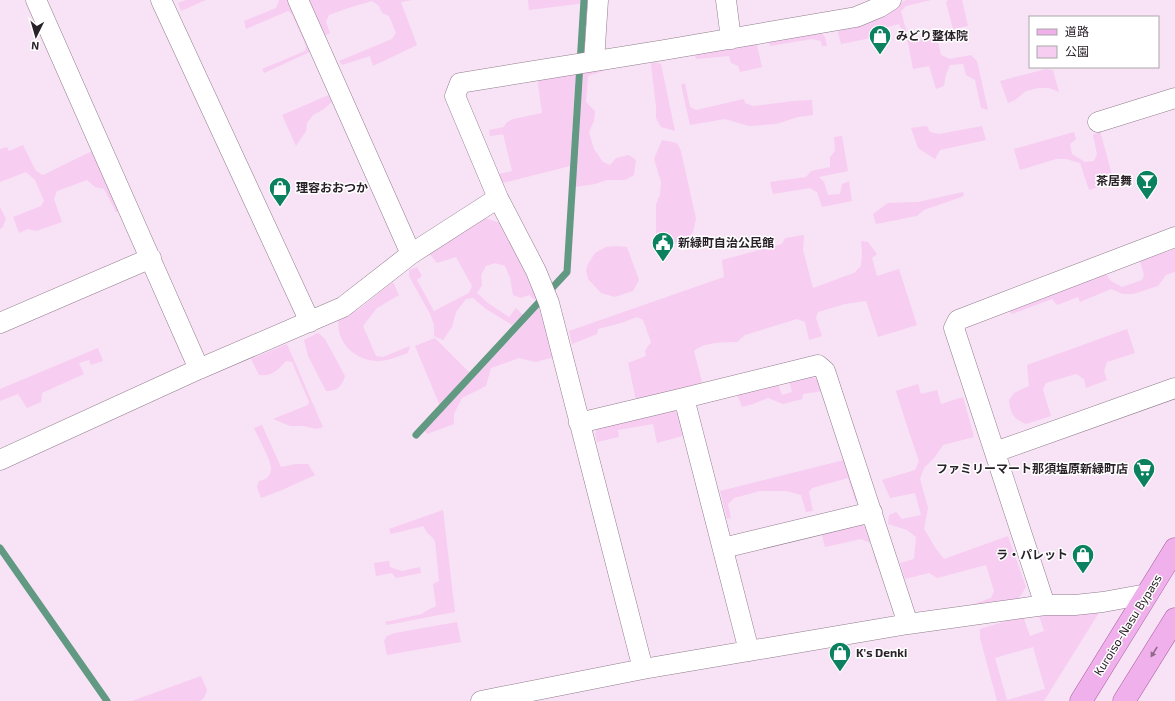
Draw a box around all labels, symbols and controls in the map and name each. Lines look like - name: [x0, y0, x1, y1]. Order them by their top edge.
- north arrow: [16, 16, 56, 56]
- legend: [1029, 16, 1159, 68]
- shop icon: みどり整体院: [867, 23, 893, 56]
- text: 道路: [1065, 24, 1089, 38]
- place label: みどり整体院: [896, 28, 968, 42]
- text: N: [31, 40, 40, 53]
- text: 公園: [1065, 44, 1089, 58]
- bar icon: 茶居舞: [1134, 168, 1160, 201]
- place label: 茶居舞: [1096, 173, 1132, 187]
- shop icon: 理容おおつか: [267, 175, 293, 208]
- place label: 理容おおつか: [296, 180, 368, 194]
- public building icon: 新緑町自治公民館: [650, 230, 676, 263]
- place label: 新緑町自治公民館: [678, 235, 774, 249]
- supermarket icon: ファミリーマート那須塩原新緑町店: [1131, 456, 1157, 489]
- place label: ファミリーマート那須塩原新緑町店: [936, 461, 1128, 475]
- shop icon: ラ・パレット: [1070, 542, 1096, 575]
- place label: ラ・パレット: [996, 547, 1068, 561]
- street label: Kuroiso-Nasu Bypass: [1090, 571, 1164, 678]
- shop icon: K's Denki: [827, 640, 853, 673]
- place label: K's Denki: [856, 645, 907, 659]
- one-way arrow: [1151, 646, 1158, 658]

